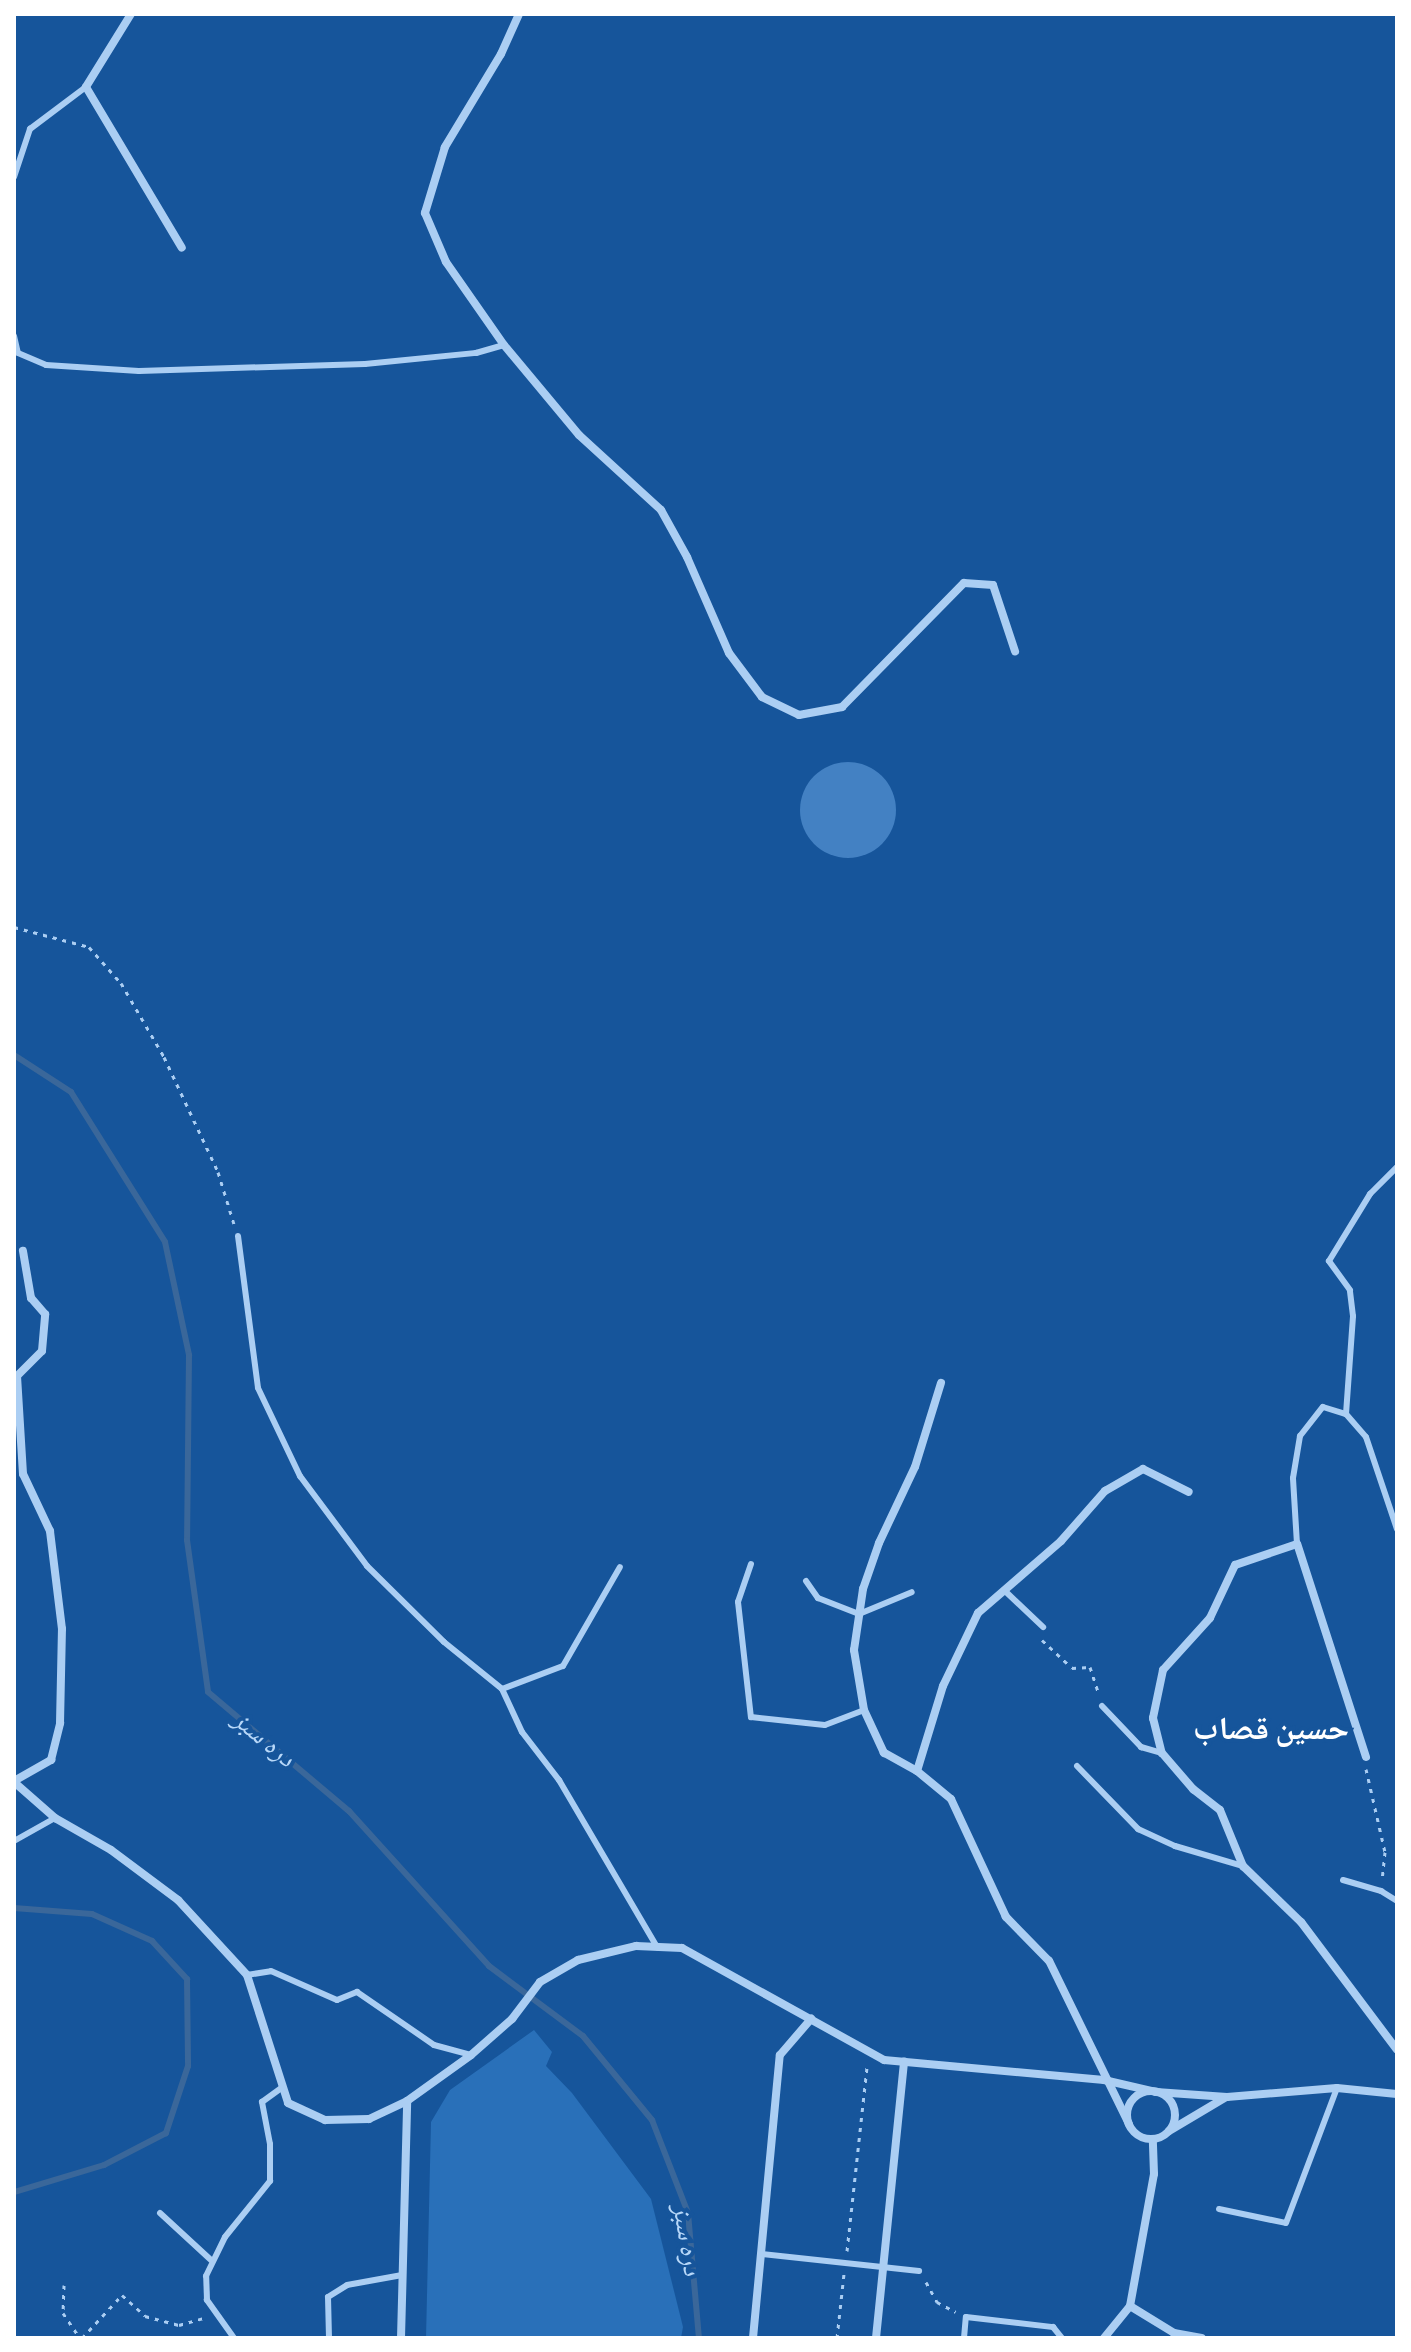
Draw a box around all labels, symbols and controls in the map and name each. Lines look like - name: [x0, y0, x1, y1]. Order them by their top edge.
- water label: دره سبز: [226, 1704, 302, 1774]
- district label: حسین قصاب: [1193, 1710, 1349, 1748]
- water label: دره سبز: [666, 2202, 708, 2278]

